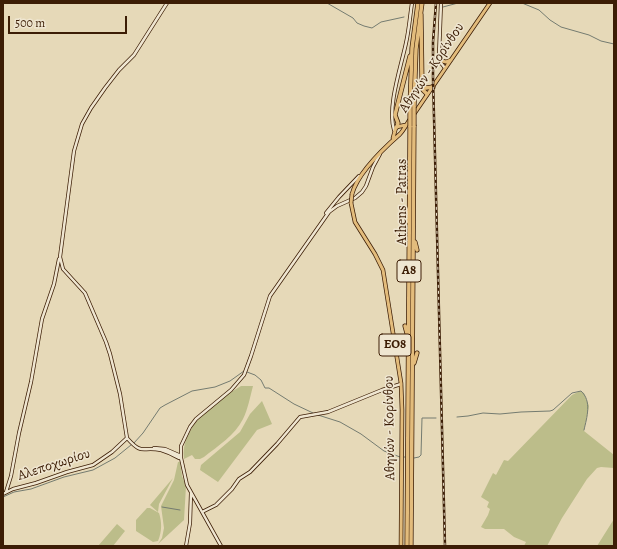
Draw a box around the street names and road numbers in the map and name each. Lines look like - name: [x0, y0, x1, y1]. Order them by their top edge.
- street label: Αθηνών - Κορίνθου: [396, 20, 468, 116]
- street label: Athens - Patras: [395, 159, 411, 245]
- road number: Α8: [397, 260, 421, 282]
- road number: ΕΟ8: [379, 334, 411, 356]
- street label: Αθηνών - Κορίνθου: [381, 375, 399, 481]
- street label: Αλεποχωρίου: [16, 445, 92, 485]

